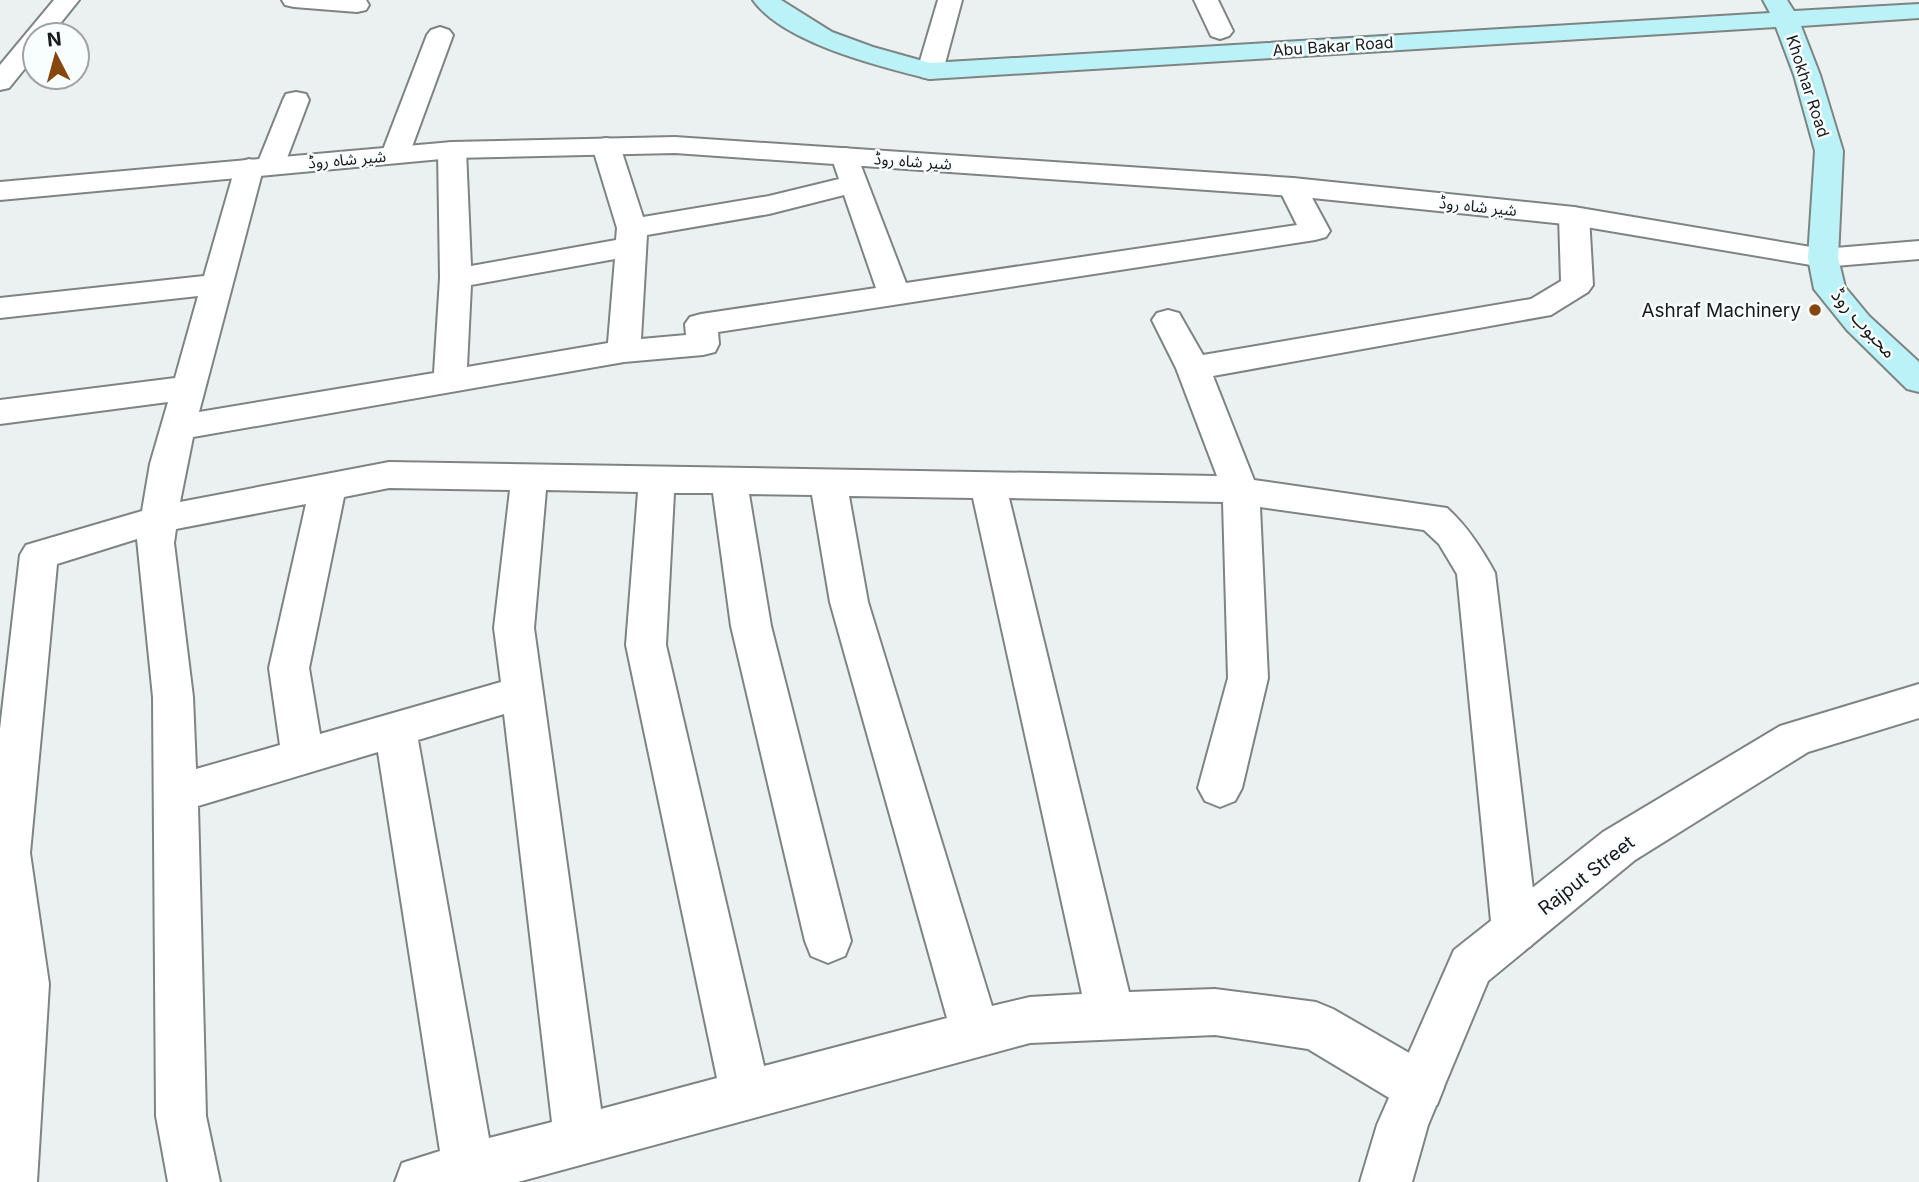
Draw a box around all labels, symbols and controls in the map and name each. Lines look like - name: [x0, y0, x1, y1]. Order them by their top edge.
- north arrow: [21, 21, 91, 91]
- text: N: [46, 27, 63, 52]
- street label: Abu Bakar Road: [1272, 32, 1394, 60]
- street label: Khokhar Road: [1782, 32, 1834, 140]
- street label: شیر شاہ روڈ: [307, 146, 387, 172]
- street label: شیر شاہ روڈ: [873, 148, 953, 174]
- street label: شیر شاہ روڈ: [1438, 192, 1518, 220]
- street label: محبوب روڈ: [1826, 284, 1901, 363]
- place label: Ashraf Machinery: [1641, 299, 1801, 322]
- marker: Ashraf Machinery: [1807, 302, 1823, 318]
- street label: Rajput Street: [1534, 831, 1639, 920]

